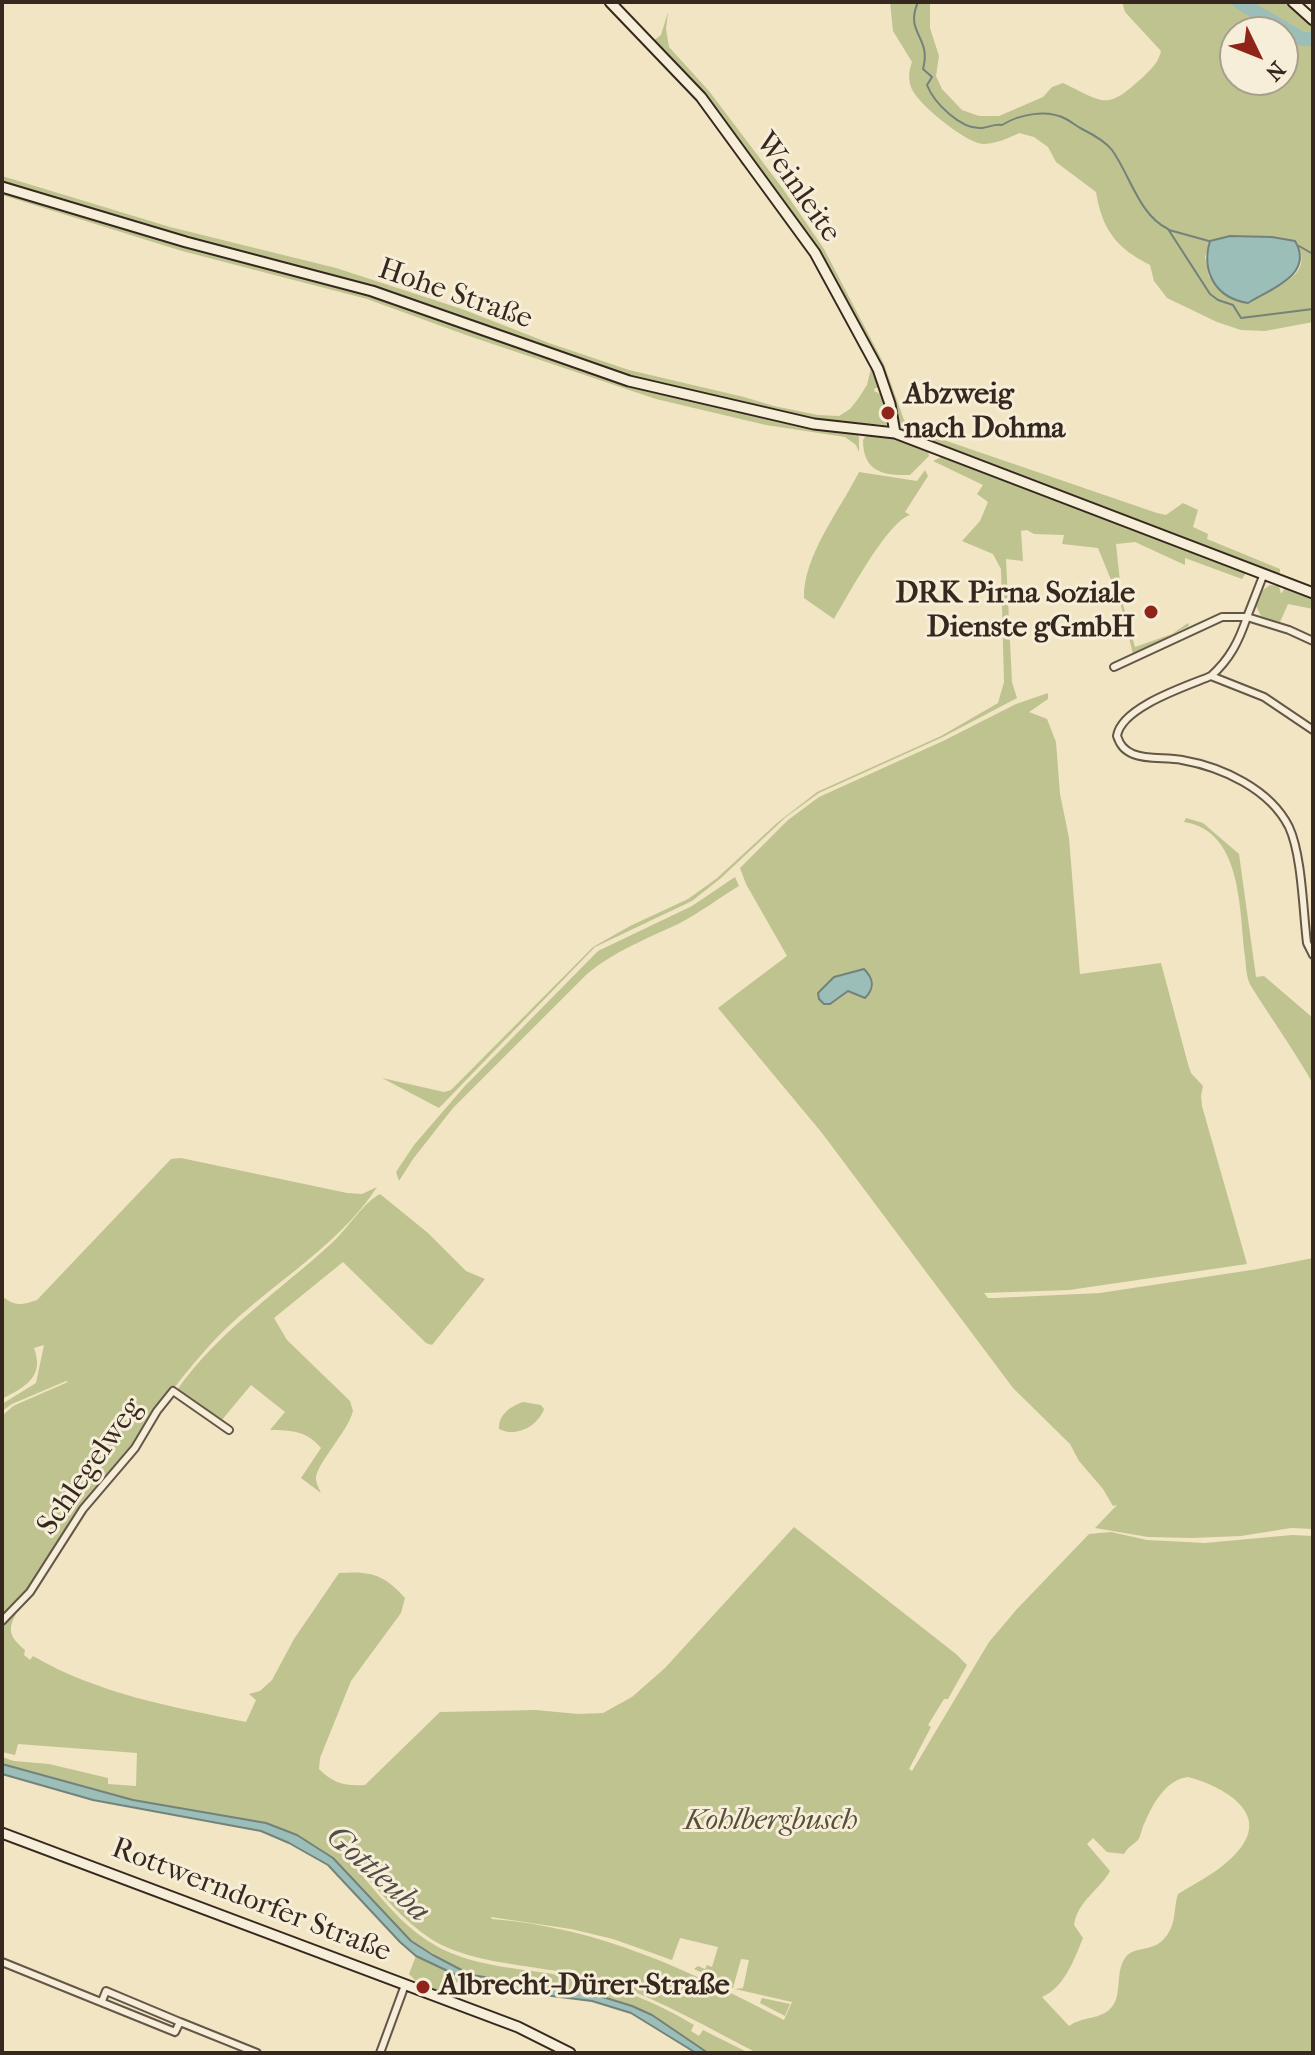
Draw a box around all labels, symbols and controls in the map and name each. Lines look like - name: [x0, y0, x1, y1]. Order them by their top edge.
- north arrow: [1219, 16, 1299, 96]
- text: N: [1260, 56, 1290, 86]
- street label: Weinleite: [746, 126, 848, 250]
- street label: Hohe Straße: [373, 252, 537, 338]
- place label: Abzweig nach Dohma: [904, 378, 1065, 448]
- marker: Abzweig nach Dohma: [879, 404, 897, 422]
- place label: DRK Pirna Soziale Dienste gGmbH: [895, 577, 1135, 648]
- marker: DRK Pirna Soziale Dienste gGmbH: [1142, 603, 1160, 621]
- street label: Schlegelweg: [30, 1391, 152, 1543]
- park label: Kohlbergbusch: [684, 1804, 858, 1840]
- water label: Gottleuba: [317, 1818, 437, 1932]
- street label: Rottwerndorfer Straße: [106, 1831, 396, 1971]
- place label: Albrecht-Dürer-Straße: [439, 1969, 730, 2005]
- marker: Albrecht-Dürer-Straße: [414, 1978, 432, 1996]

